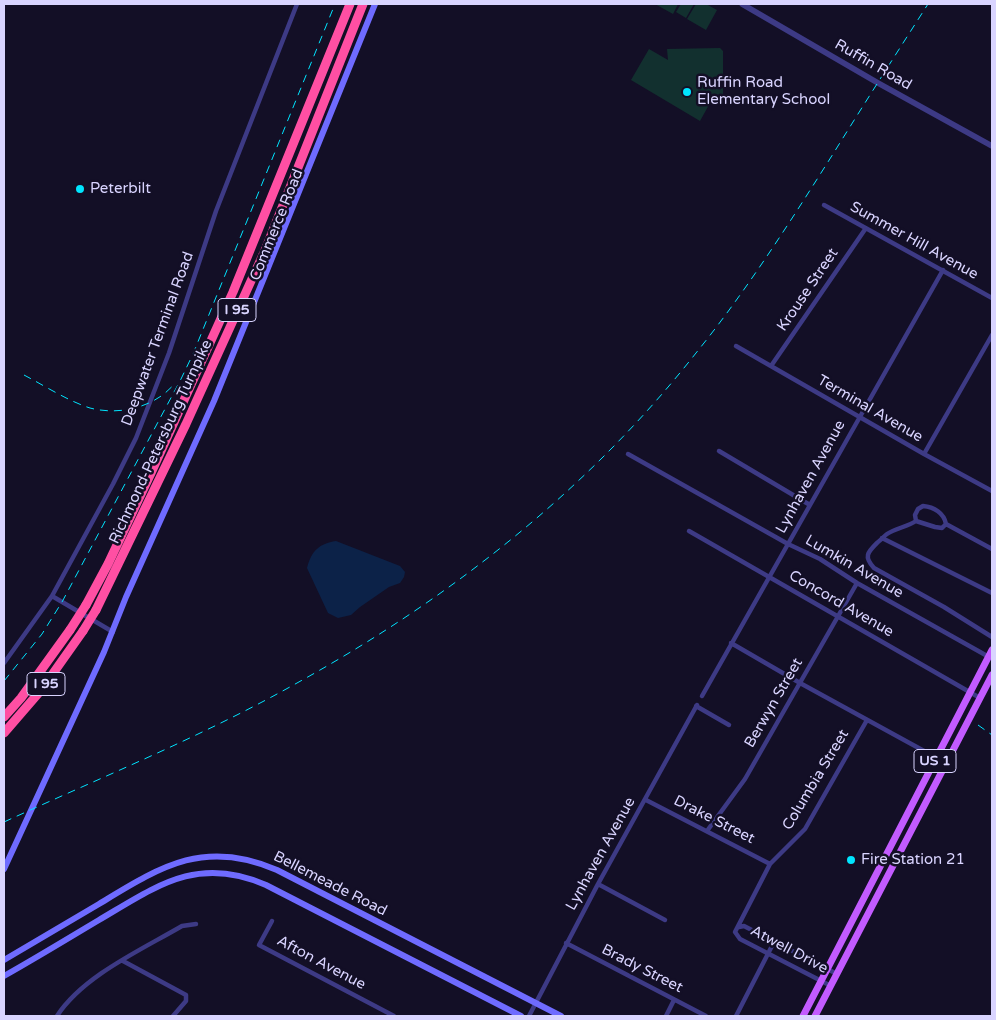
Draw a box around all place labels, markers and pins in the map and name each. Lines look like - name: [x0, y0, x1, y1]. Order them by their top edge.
- place label: Ruffin Road Elementary School: [697, 74, 830, 109]
- marker: Ruffin Road Elementary School: [681, 86, 693, 98]
- place label: Peterbilt: [90, 180, 151, 198]
- marker: Peterbilt: [74, 183, 86, 195]
- place label: Fire Station 21: [861, 851, 965, 869]
- marker: Fire Station 21: [845, 854, 857, 866]

